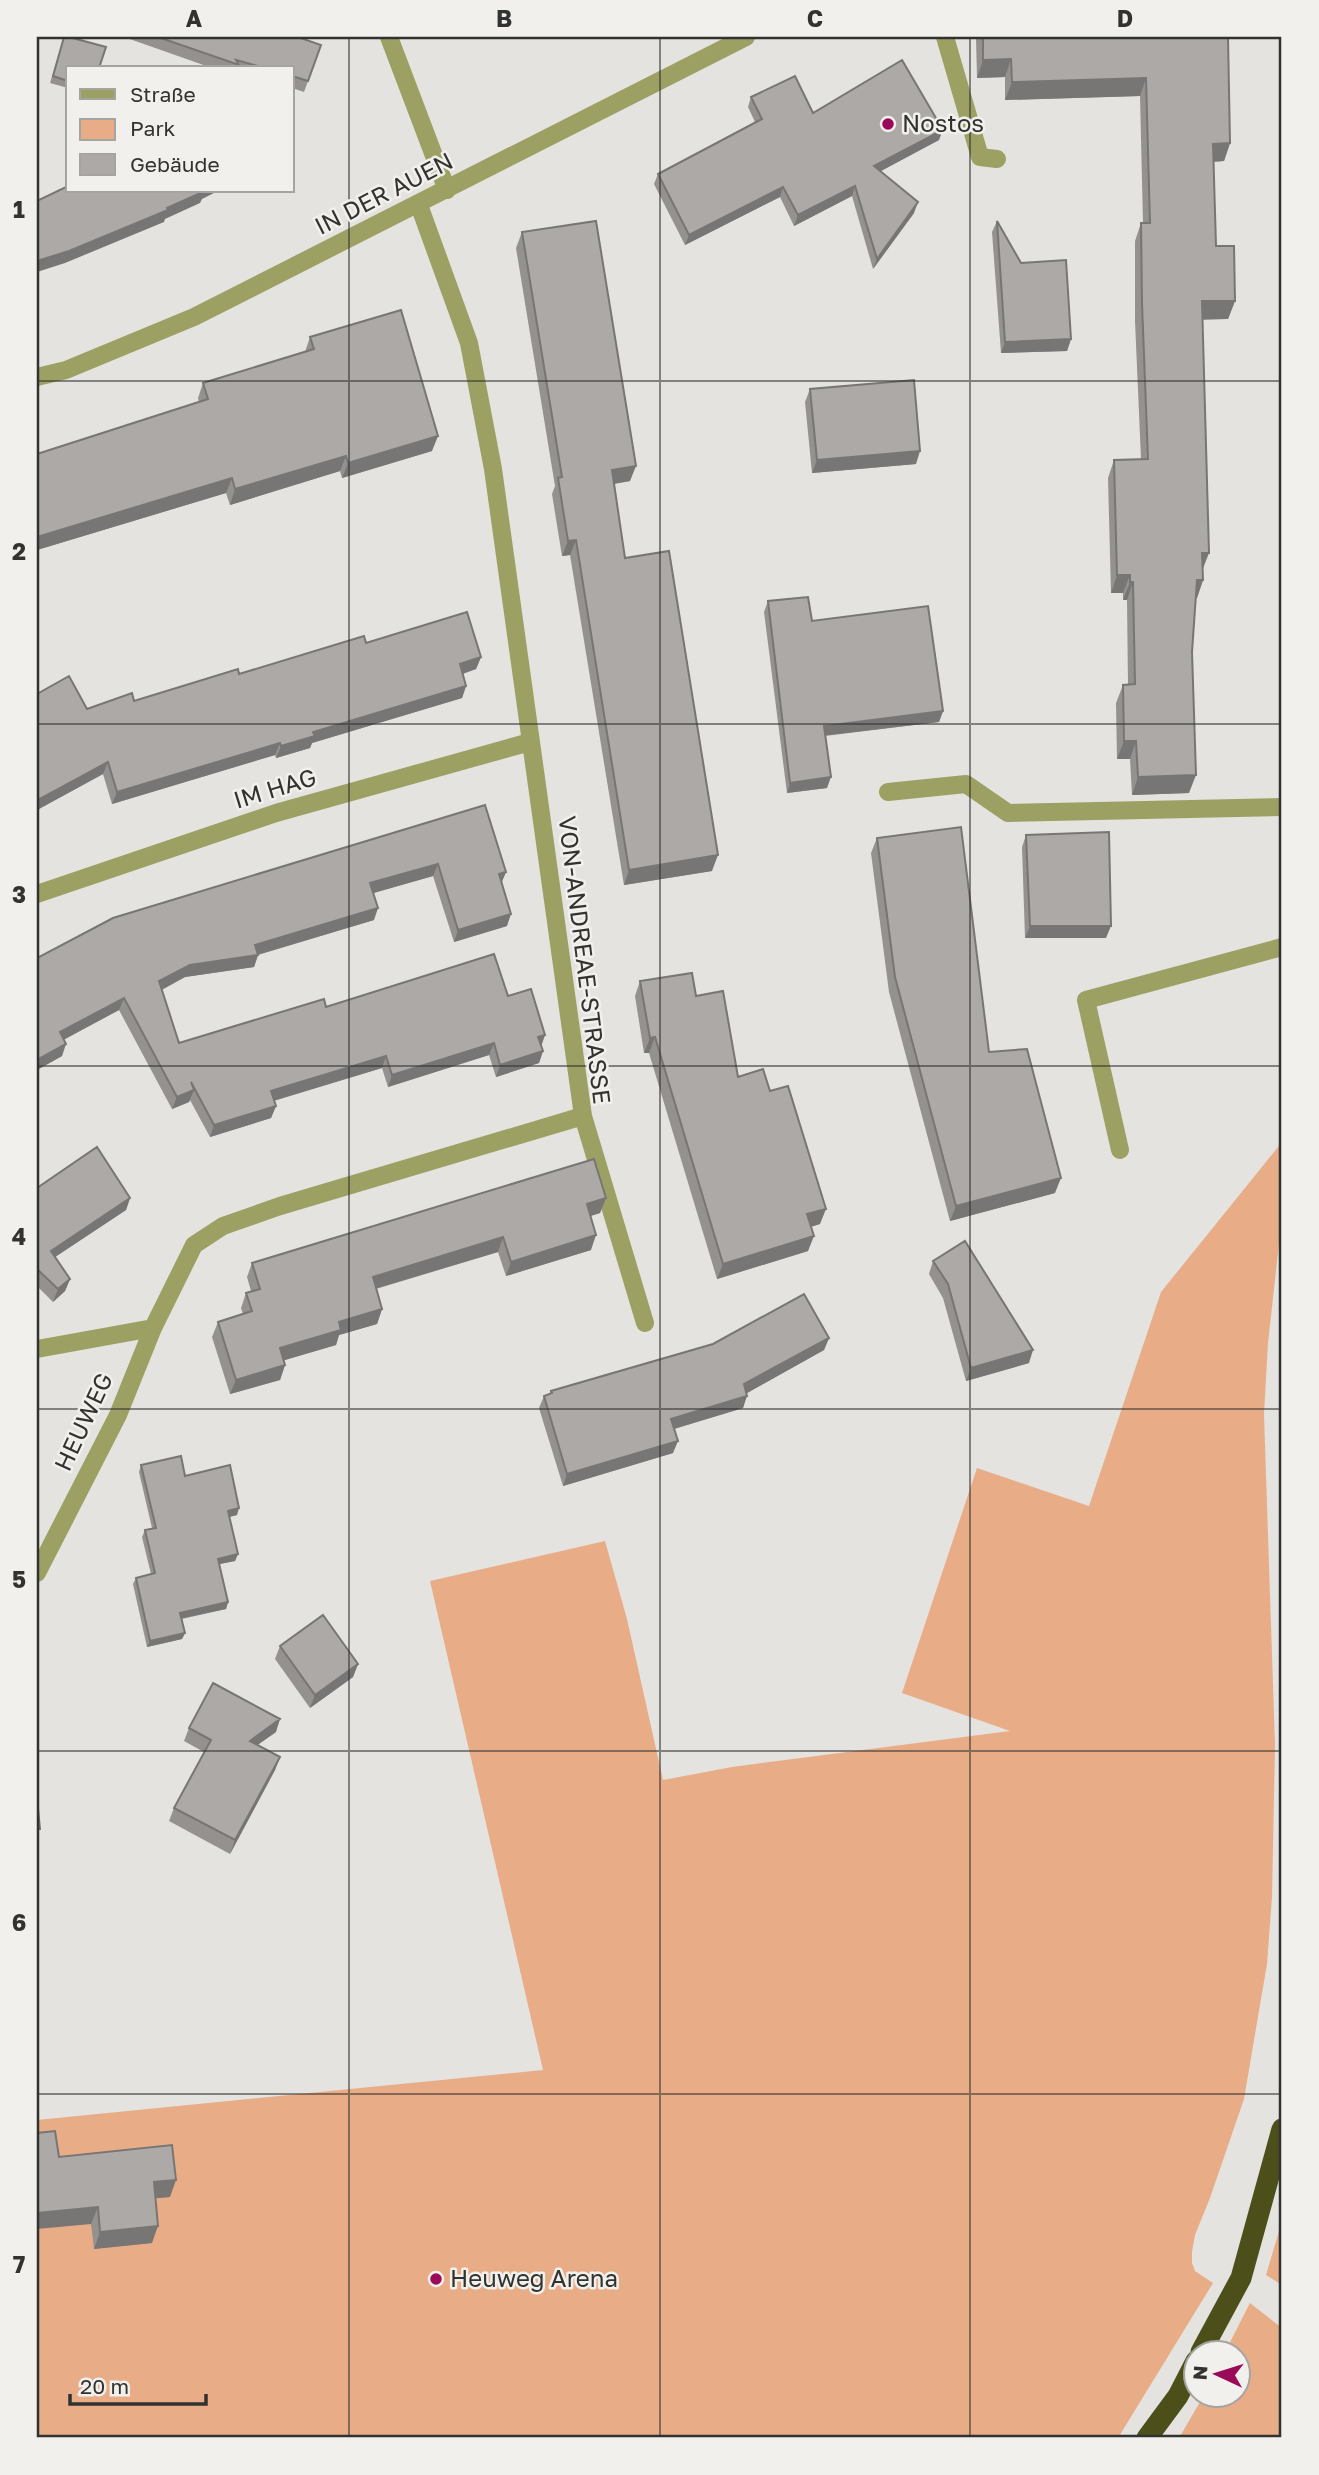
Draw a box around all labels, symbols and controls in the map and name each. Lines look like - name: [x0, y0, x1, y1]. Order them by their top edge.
- text: A: [186, 4, 203, 32]
- text: B: [496, 4, 512, 32]
- text: C: [807, 4, 823, 32]
- text: D: [1117, 4, 1133, 32]
- legend: [66, 66, 294, 192]
- text: Straße: [130, 81, 196, 107]
- place label: Nostos: [902, 108, 984, 137]
- text: Park: [130, 115, 176, 141]
- marker: Nostos: [880, 116, 896, 132]
- street label: IN DER AUEN: [309, 145, 457, 240]
- text: Gebäude: [130, 151, 220, 177]
- text: 1: [13, 195, 25, 223]
- text: 2: [12, 537, 26, 565]
- street label: IM HAG: [230, 761, 319, 814]
- street label: VON-ANDREAE-STRASSE: [553, 814, 618, 1106]
- text: 3: [12, 880, 26, 908]
- text: 4: [12, 1222, 26, 1250]
- street label: HEUWEG: [47, 1368, 118, 1475]
- text: 5: [12, 1565, 26, 1593]
- text: 6: [12, 1908, 26, 1936]
- text: 7: [13, 2250, 25, 2278]
- place label: Heuweg Arena: [450, 2263, 618, 2292]
- marker: Heuweg Arena: [428, 2271, 444, 2287]
- north arrow: [1182, 2338, 1252, 2408]
- scale bar: [70, 2363, 206, 2407]
- text: N: [1188, 2365, 1212, 2381]
- text: 20 m: [80, 2373, 129, 2399]

